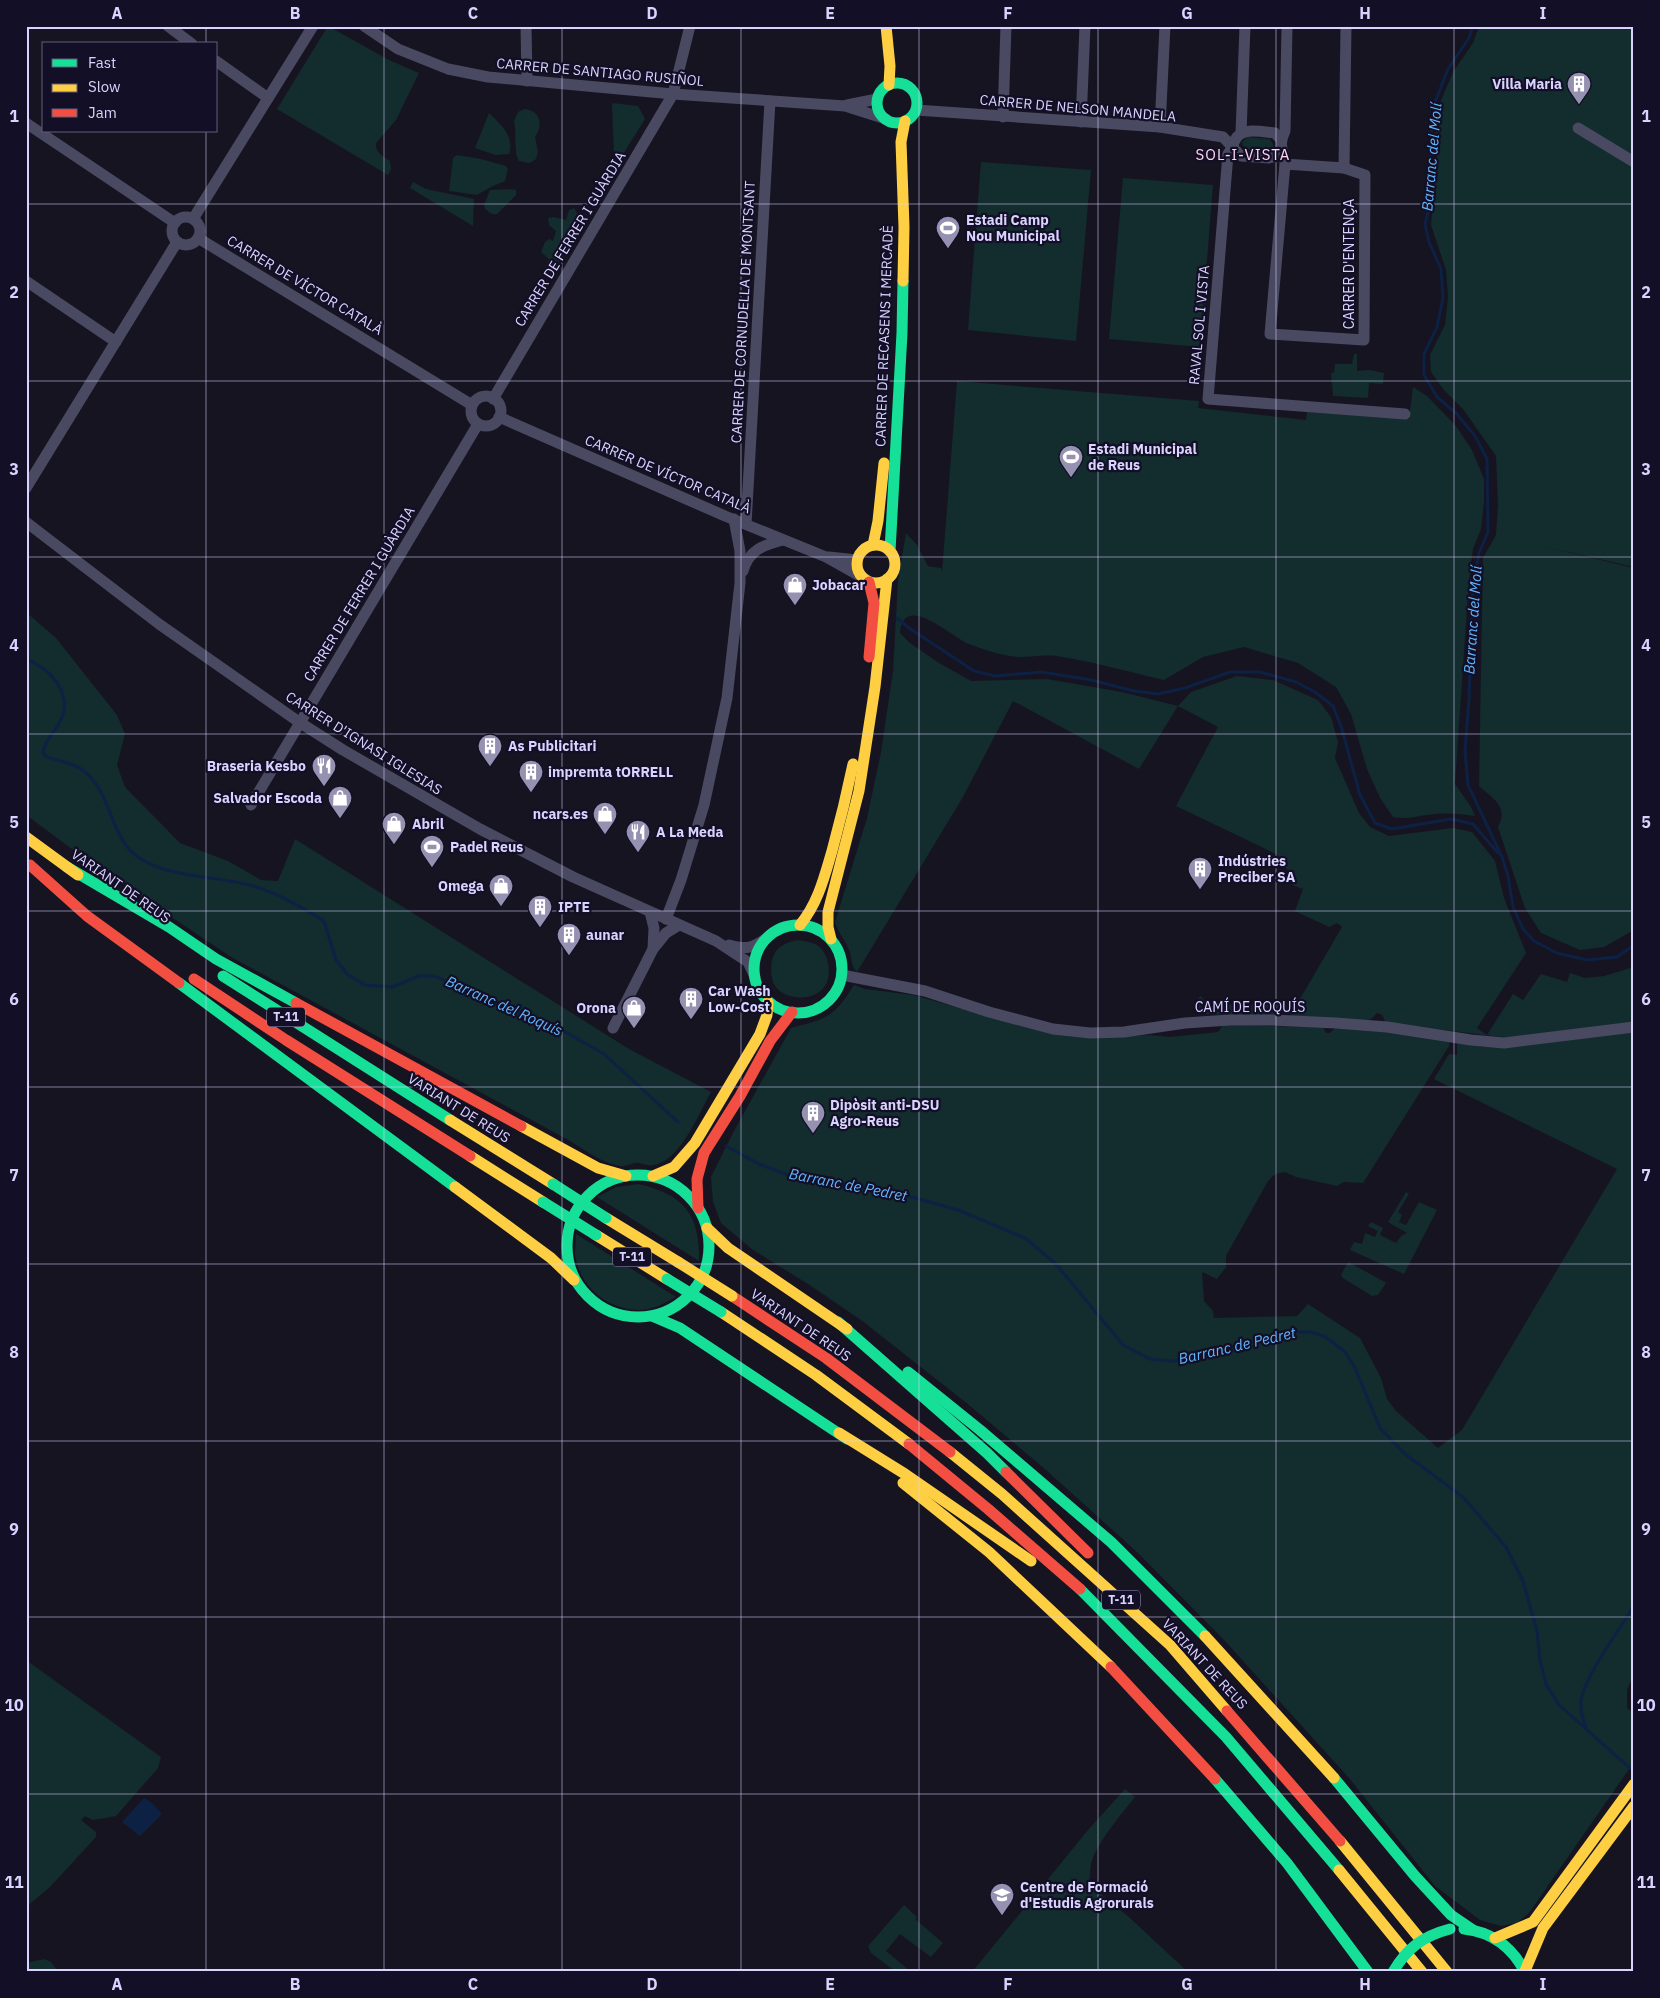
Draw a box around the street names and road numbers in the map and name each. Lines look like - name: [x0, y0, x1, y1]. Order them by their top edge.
- street label: CARRER DE SANTIAGO RUSIÑOL: [496, 54, 704, 90]
- street label: CARRER DE NELSON MANDELA: [979, 90, 1177, 126]
- street label: CARRER DE FERRER I GUÀRDIA: [510, 148, 630, 330]
- street label: CARRER DE CORNUDELLA DE MONTSANT: [727, 180, 759, 444]
- street label: CARRER D'ENTENÇA: [1340, 199, 1358, 329]
- street label: CARRER DE RECASENS I MERCADÈ: [870, 225, 897, 447]
- street label: CARRER DE VÍCTOR CATALÀ: [224, 230, 387, 339]
- street label: RAVAL SOL I VISTA: [1185, 264, 1213, 386]
- street label: CARRER DE VÍCTOR CATALÀ: [582, 430, 754, 517]
- street label: CARRER DE FERRER I GUÀRDIA: [299, 503, 419, 685]
- street label: CARRER D'IGNASI IGLESIAS: [282, 687, 446, 799]
- street label: VARIANT DE REUS: [68, 845, 174, 927]
- street label: CAMÍ DE ROQUÍS: [1195, 997, 1305, 1016]
- road number: T-11: [267, 1008, 305, 1026]
- street label: VARIANT DE REUS: [405, 1069, 513, 1147]
- road number: T-11: [613, 1248, 651, 1266]
- street label: VARIANT DE REUS: [747, 1285, 855, 1365]
- road number: T-11: [1102, 1590, 1140, 1610]
- street label: VARIANT DE REUS: [1158, 1615, 1252, 1713]

